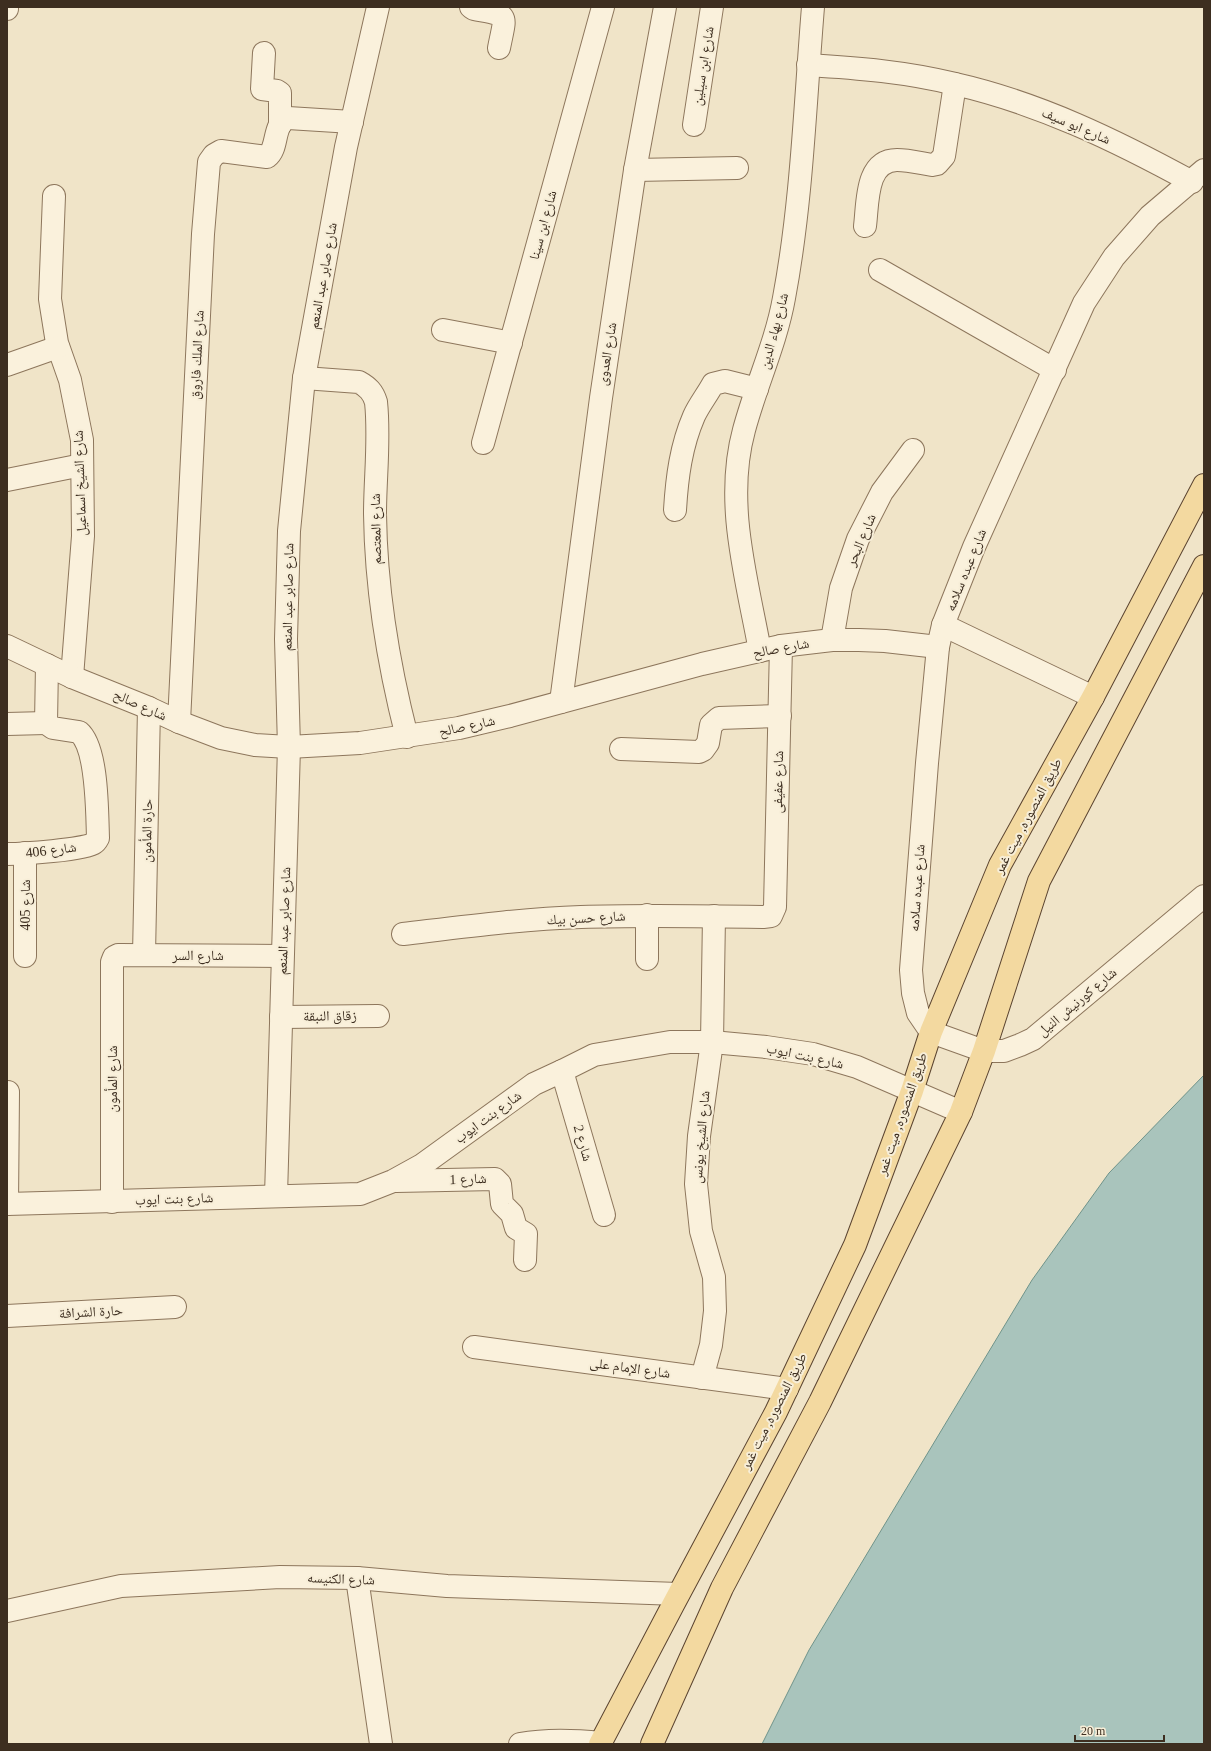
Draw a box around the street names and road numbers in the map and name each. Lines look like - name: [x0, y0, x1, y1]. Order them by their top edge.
- street label: شارع ابن سيلين: [689, 25, 719, 107]
- street label: شارع ابو سيف: [1039, 105, 1113, 149]
- street label: شارع ابن سينا: [527, 189, 561, 262]
- street label: شارع صابر عبد المنعم: [306, 221, 342, 331]
- street label: شارع بهاء الدين: [757, 291, 793, 371]
- street label: شارع الملك فاروق: [187, 310, 209, 400]
- street label: شارع العدوى: [595, 321, 621, 387]
- street label: شارع الشيخ اسماعيل: [71, 430, 91, 536]
- street label: شارع المعتصم: [368, 493, 386, 565]
- street label: شارع البحر: [843, 512, 881, 570]
- street label: شارع عبده سلامه: [943, 527, 991, 614]
- street label: شارع صابر عبد المنعم: [280, 543, 298, 651]
- street label: شارع صالح: [752, 636, 811, 662]
- street label: شارع صالح: [110, 687, 169, 725]
- street label: شارع صالح: [438, 713, 497, 741]
- street label: شارع عفيفى: [770, 751, 788, 814]
- street label: طريق المنصوره, ميت غمر: [991, 756, 1067, 878]
- street label: حارة المأمون: [138, 799, 156, 863]
- street label: شارع 406: [25, 839, 78, 863]
- street label: شارع عبده سلامه: [906, 844, 930, 932]
- street label: شارع صابر عبد المنعم: [275, 867, 295, 975]
- street label: شارع 405: [18, 879, 35, 931]
- street label: شارع حسن بيك: [546, 908, 626, 930]
- street label: شارع السر: [171, 948, 224, 965]
- street label: شارع كورنيش النيل: [1035, 965, 1121, 1041]
- street label: زقاق النبقة: [303, 1008, 357, 1025]
- street label: شارع بنت ايوب: [765, 1041, 845, 1073]
- street label: شارع المأمون: [104, 1046, 122, 1112]
- street label: طريق المنصوره, ميت غمر: [874, 1051, 932, 1179]
- street label: شارع بنت ايوب: [452, 1088, 525, 1148]
- street label: شارع الشيخ يونس: [689, 1090, 715, 1184]
- street label: شارع 2: [569, 1123, 595, 1163]
- street label: شارع 1: [449, 1171, 487, 1189]
- street label: شارع بنت ايوب: [135, 1190, 214, 1210]
- street label: حارة الشرافة: [59, 1303, 123, 1322]
- street label: طريق المنصوره, ميت غمر: [738, 1350, 812, 1474]
- street label: شارع الإمام على: [589, 1355, 671, 1383]
- street label: شارع الكنيسه: [307, 1570, 375, 1590]

